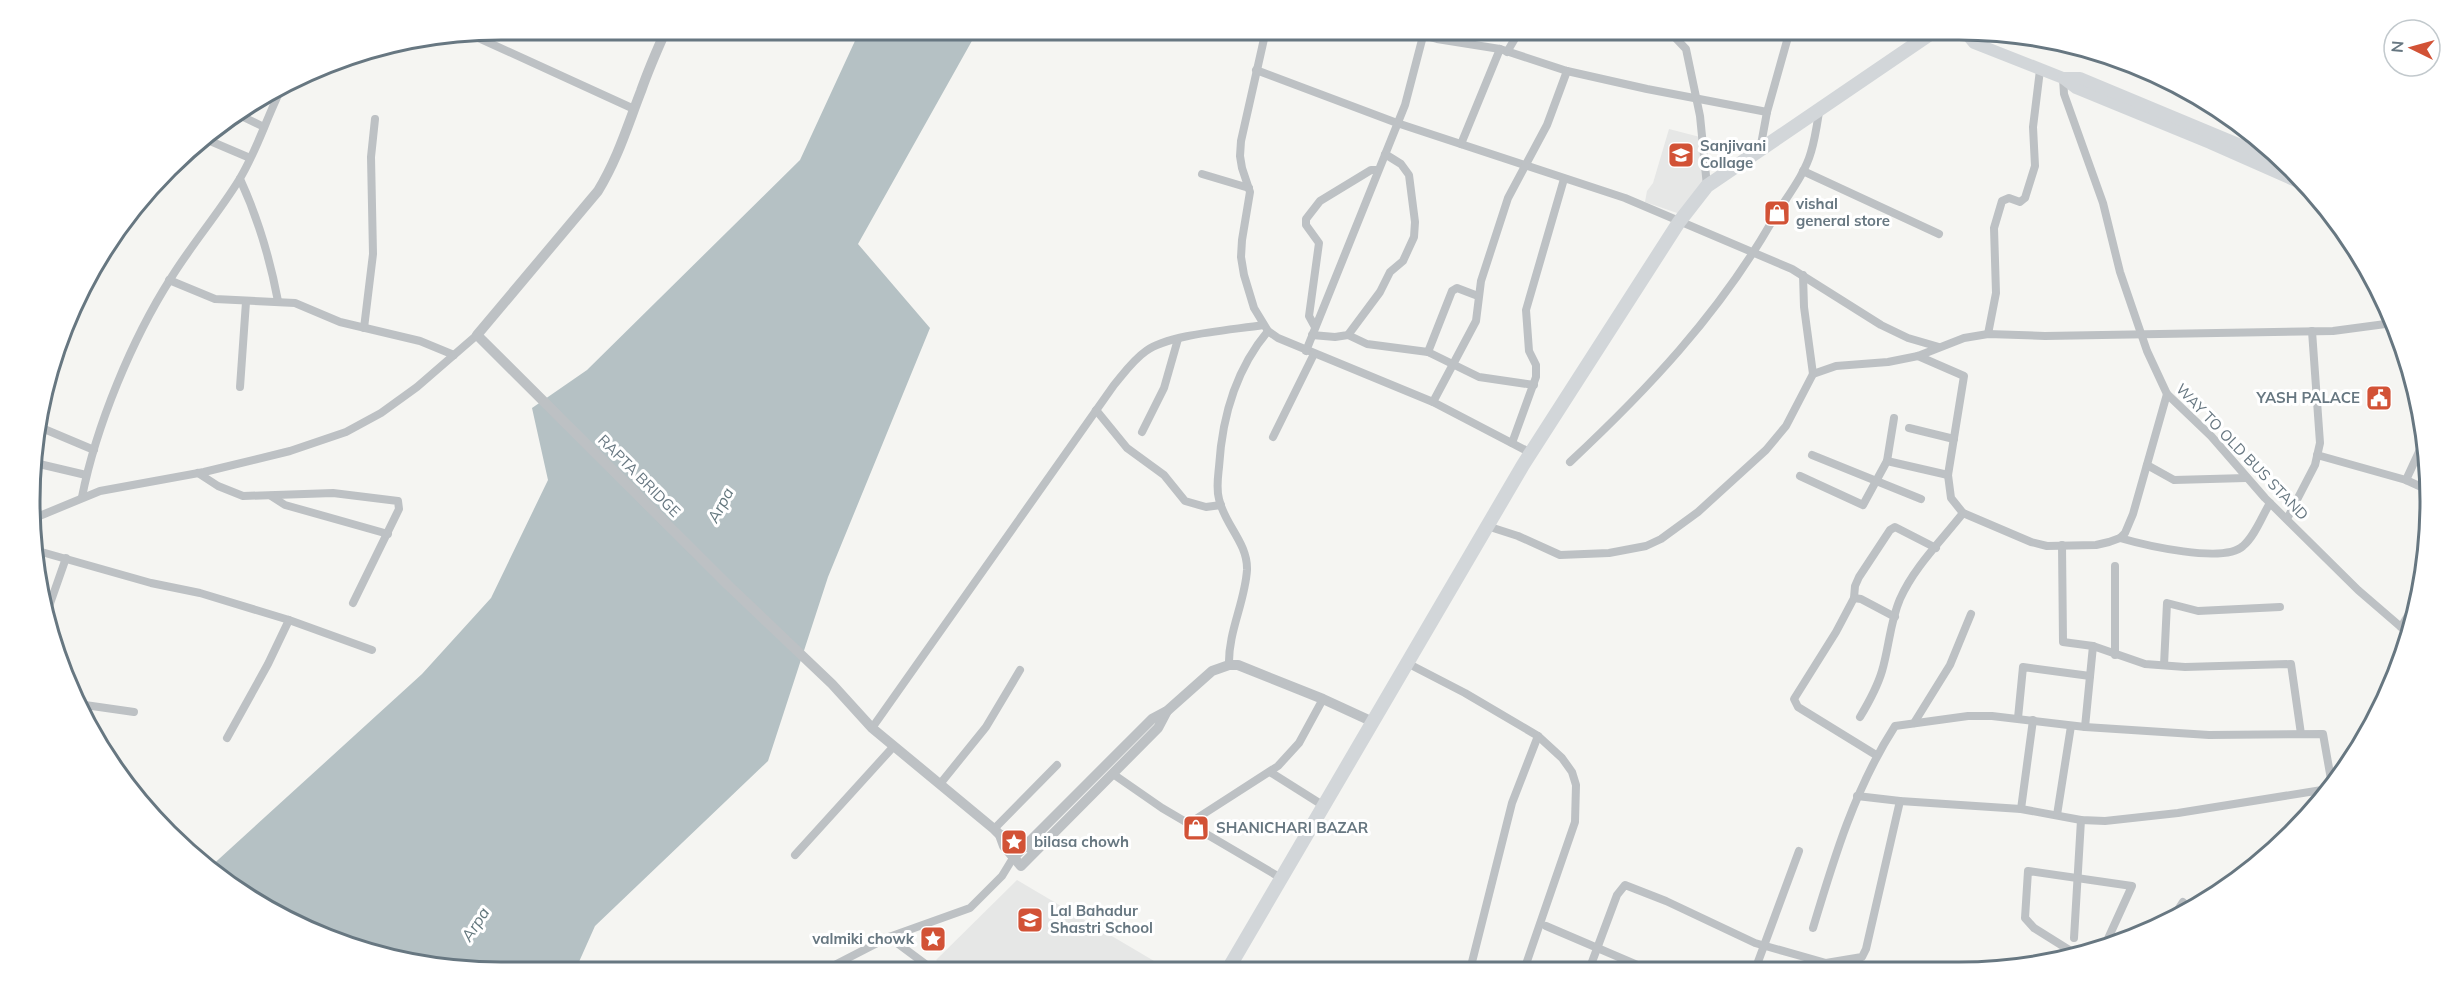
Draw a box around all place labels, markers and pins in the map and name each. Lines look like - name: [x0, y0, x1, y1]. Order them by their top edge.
- place label: Sanjivani Collage: [1700, 136, 1766, 172]
- school or university icon: Sanjivani Collage: [1666, 140, 1696, 170]
- place label: vishal general store: [1795, 194, 1890, 230]
- shop icon: vishal general store: [1762, 198, 1792, 228]
- public building icon: YASH PALACE: [2364, 383, 2394, 413]
- place label: YASH PALACE: [2255, 388, 2360, 407]
- shop icon: SHANICHARI BAZAR: [1181, 813, 1211, 843]
- place label: SHANICHARI BAZAR: [1216, 818, 1369, 837]
- place icon: bilasa chowh: [999, 827, 1029, 857]
- place label: bilasa chowh: [1034, 832, 1129, 851]
- place label: Lal Bahadur Shastri School: [1050, 901, 1153, 937]
- school or university icon: Lal Bahadur Shastri School: [1015, 905, 1045, 935]
- place icon: valmiki chowk: [918, 924, 948, 954]
- place label: valmiki chowk: [811, 929, 915, 948]

